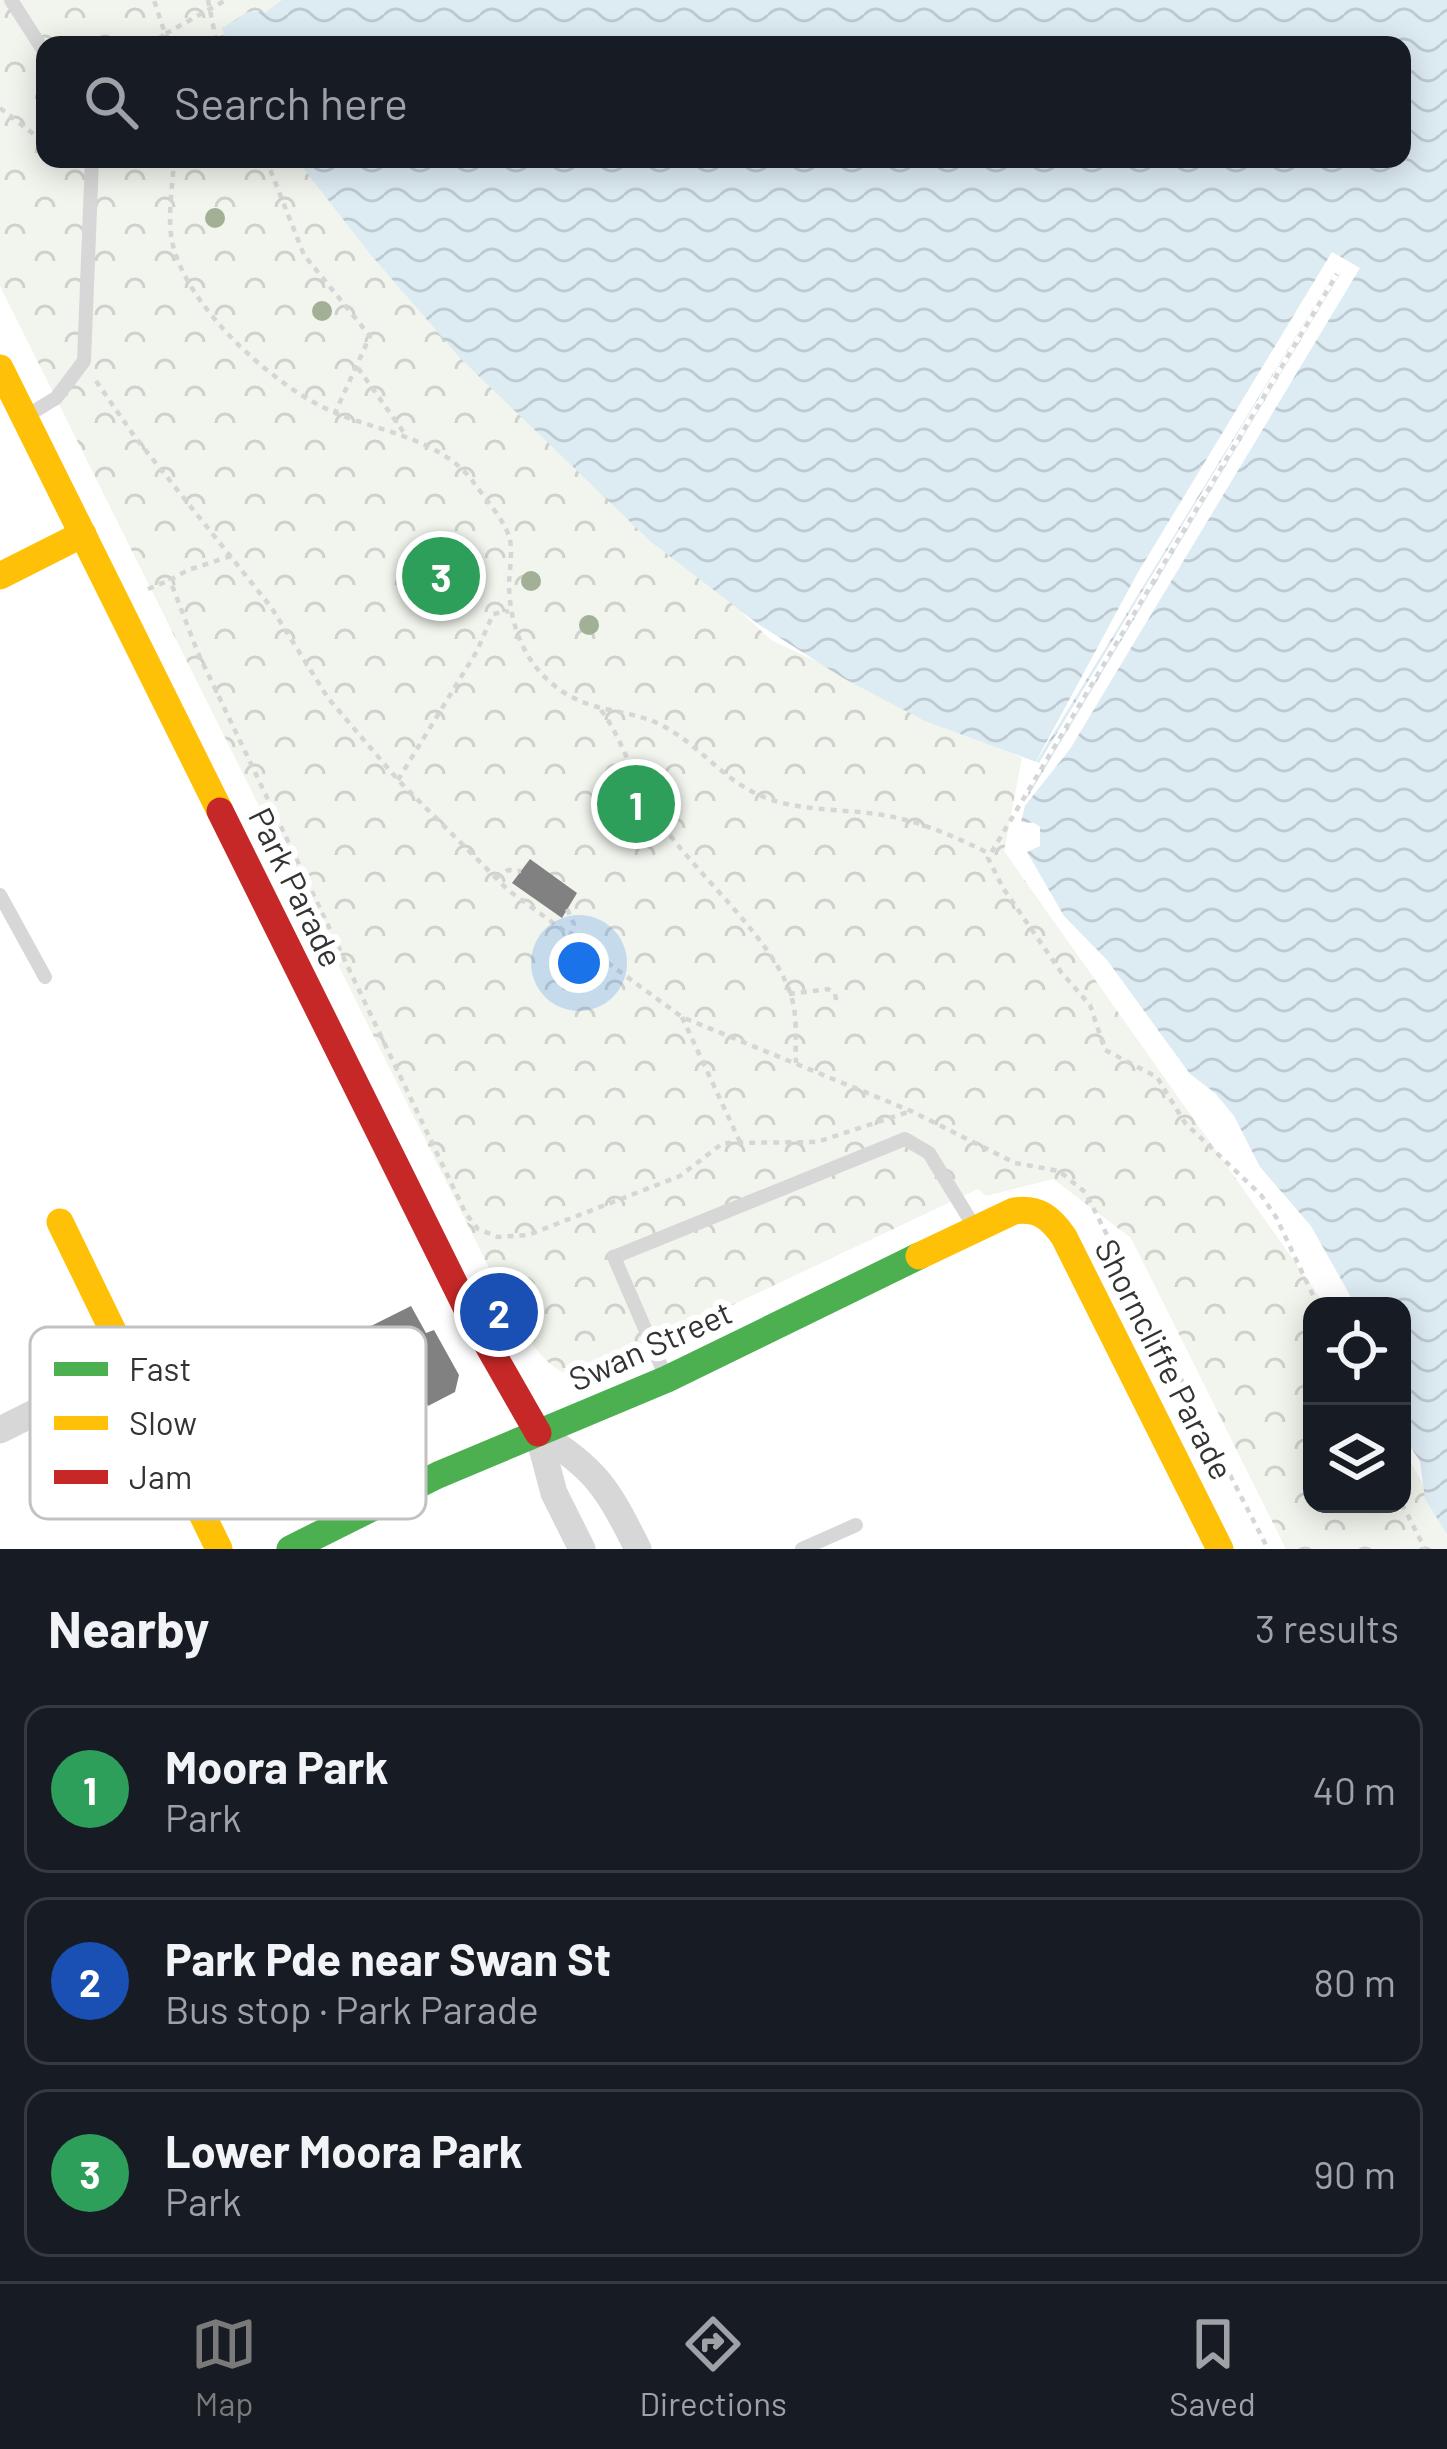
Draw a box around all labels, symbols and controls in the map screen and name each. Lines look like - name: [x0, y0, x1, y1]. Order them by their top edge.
- search box: [36, 36, 1411, 168]
- icon: search: [78, 69, 144, 135]
- text: Search here: [174, 75, 408, 129]
- pin: 3: [402, 531, 480, 621]
- pin: 1: [597, 759, 675, 849]
- street label: Park Parade: [241, 801, 353, 973]
- your location: [549, 933, 609, 993]
- street label: Shorncliffe Parade: [1087, 1232, 1243, 1486]
- pin: 2: [460, 1267, 538, 1357]
- street label: Swan Street: [562, 1291, 738, 1399]
- map controls: [1303, 1297, 1411, 1513]
- button: locate: [1303, 1297, 1411, 1405]
- legend: [30, 1327, 426, 1519]
- text: Fast: [129, 1348, 191, 1388]
- text: Slow: [129, 1402, 197, 1442]
- button: layers: [1303, 1405, 1411, 1513]
- text: Jam: [129, 1456, 192, 1496]
- text: Nearby: [48, 1597, 209, 1658]
- text: 3 results: [1255, 1604, 1399, 1651]
- text: Moora Park: [165, 1739, 389, 1793]
- text: 1: [83, 1766, 97, 1813]
- text: 40 m: [1312, 1766, 1396, 1813]
- text: Park: [165, 1793, 242, 1840]
- text: Park Pde near Swan St: [165, 1931, 611, 1985]
- text: 2: [79, 1958, 101, 2005]
- text: 80 m: [1314, 1958, 1396, 2005]
- text: Bus stop · Park Parade: [165, 1985, 539, 2032]
- text: Lower Moora Park: [165, 2123, 523, 2177]
- text: 3: [79, 2150, 101, 2197]
- text: 90 m: [1314, 2150, 1396, 2197]
- text: Park: [165, 2177, 242, 2224]
- tab: Map: [191, 2311, 257, 2423]
- tab: Directions: [639, 2311, 787, 2423]
- tab: Saved: [1169, 2311, 1256, 2423]

